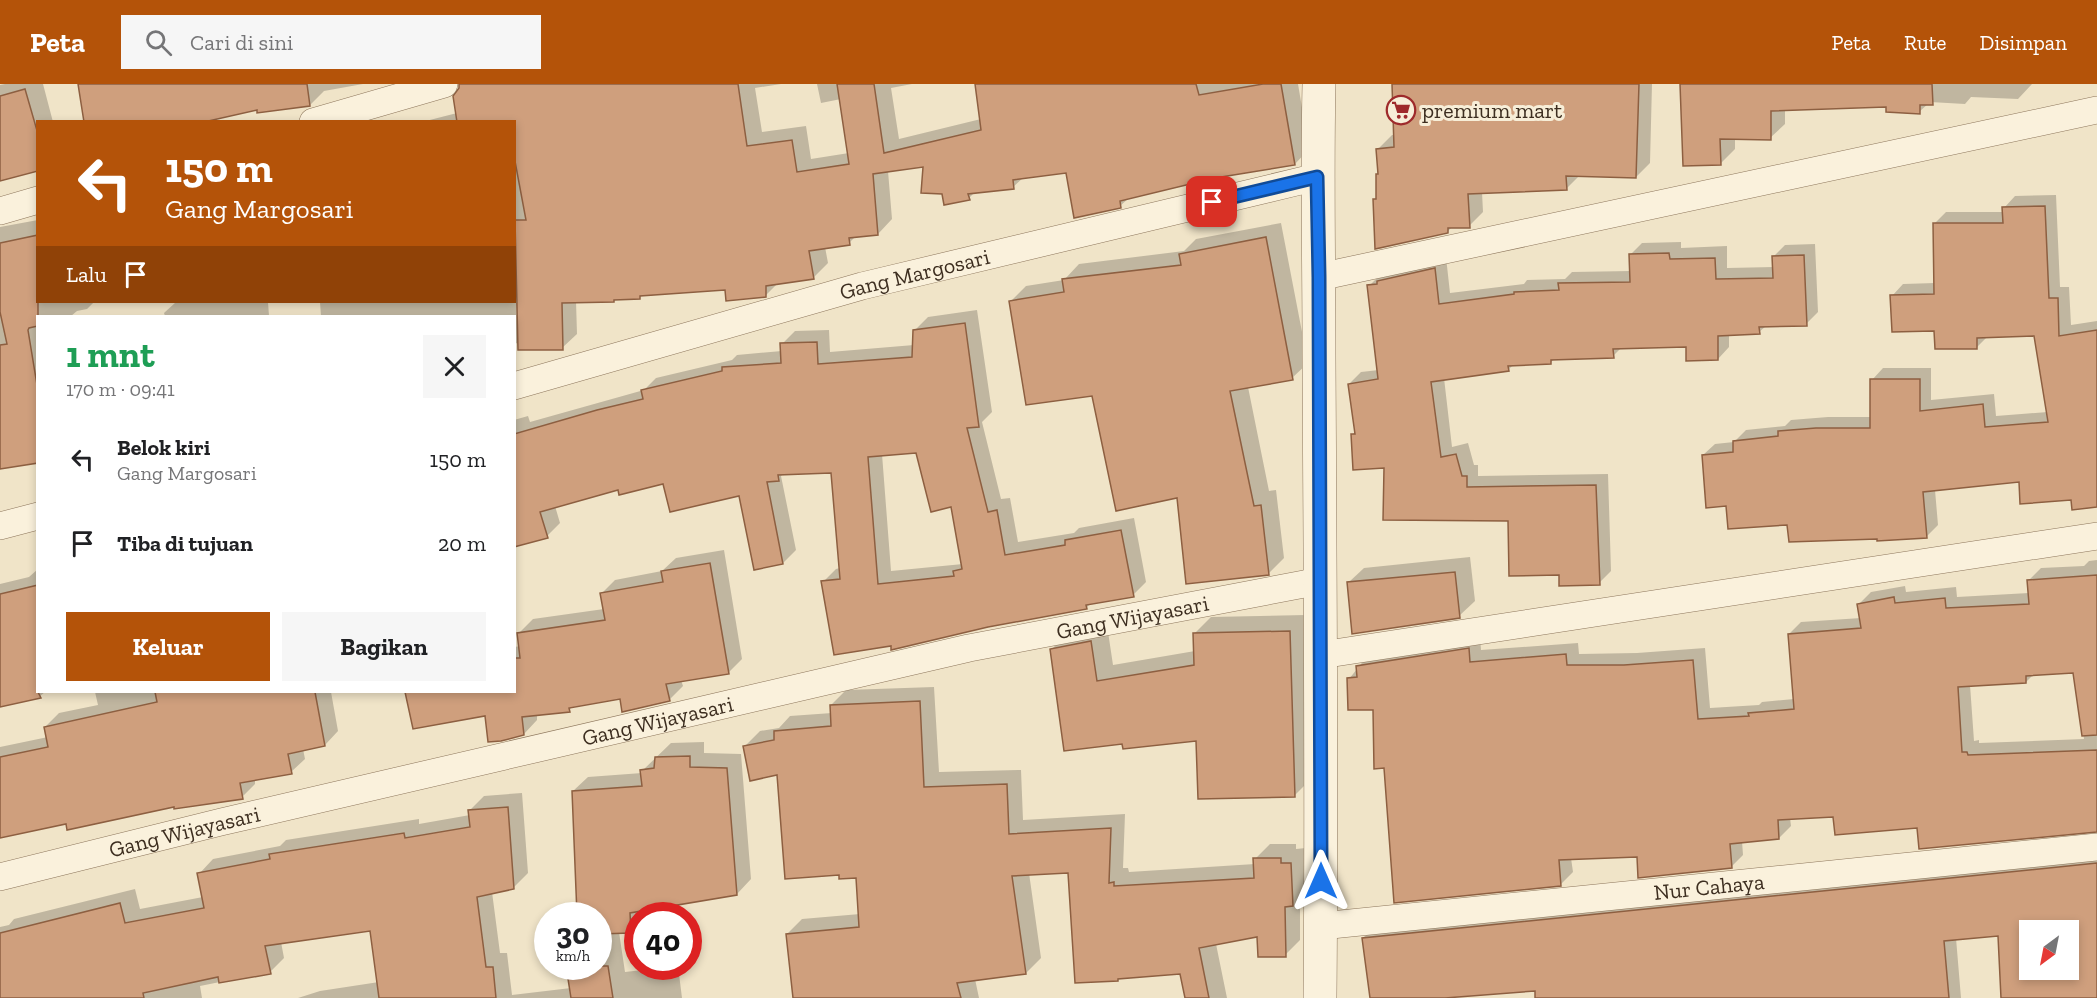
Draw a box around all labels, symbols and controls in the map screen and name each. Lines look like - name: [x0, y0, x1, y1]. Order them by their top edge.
- search box: [121, 15, 541, 69]
- text: Peta: [30, 26, 85, 59]
- icon: search: [142, 26, 175, 59]
- text: Cari di sini: [190, 29, 293, 56]
- text: Peta: [1832, 30, 1871, 55]
- text: Rute: [1904, 30, 1946, 55]
- text: Disimpan: [1979, 30, 2067, 55]
- supermarket icon: premium mart: [1385, 94, 1417, 126]
- place label: premium mart: [1422, 97, 1563, 124]
- text: 150 m: [165, 142, 273, 193]
- icon: left: [66, 144, 144, 222]
- pin: [1186, 176, 1237, 227]
- icon: arrive: [1195, 185, 1228, 218]
- text: Gang Margosari: [165, 193, 353, 225]
- street label: Gang Margosari: [836, 243, 992, 306]
- icon: arrive: [119, 258, 152, 291]
- text: Lalu: [66, 261, 107, 288]
- text: 1 mnt: [66, 333, 155, 376]
- button: close: [423, 335, 486, 398]
- text: 170 m · 09:41: [66, 377, 175, 401]
- text: Belok kiri: [117, 434, 210, 461]
- icon: left: [66, 443, 99, 476]
- text: 150 m: [430, 446, 486, 473]
- text: Gang Margosari: [117, 461, 257, 485]
- icon: arrive: [66, 527, 99, 560]
- text: Tiba di tujuan: [117, 530, 253, 557]
- text: 20 m: [438, 530, 486, 557]
- street label: Gang Wijayasari: [1054, 590, 1211, 645]
- button: Keluar: [66, 612, 270, 681]
- button: Bagikan: [282, 612, 486, 681]
- street label: Gang Wijayasari: [579, 690, 736, 752]
- street label: Gang Wijayasari: [106, 800, 263, 863]
- position arrow: [1289, 849, 1353, 913]
- street label: Nur Cahaya: [1652, 868, 1766, 906]
- speed limit sign: 40: [624, 902, 702, 980]
- text: 30: [556, 916, 590, 952]
- north arrow: [2019, 920, 2079, 980]
- map controls: [2019, 920, 2079, 980]
- text: km/h: [556, 947, 590, 965]

